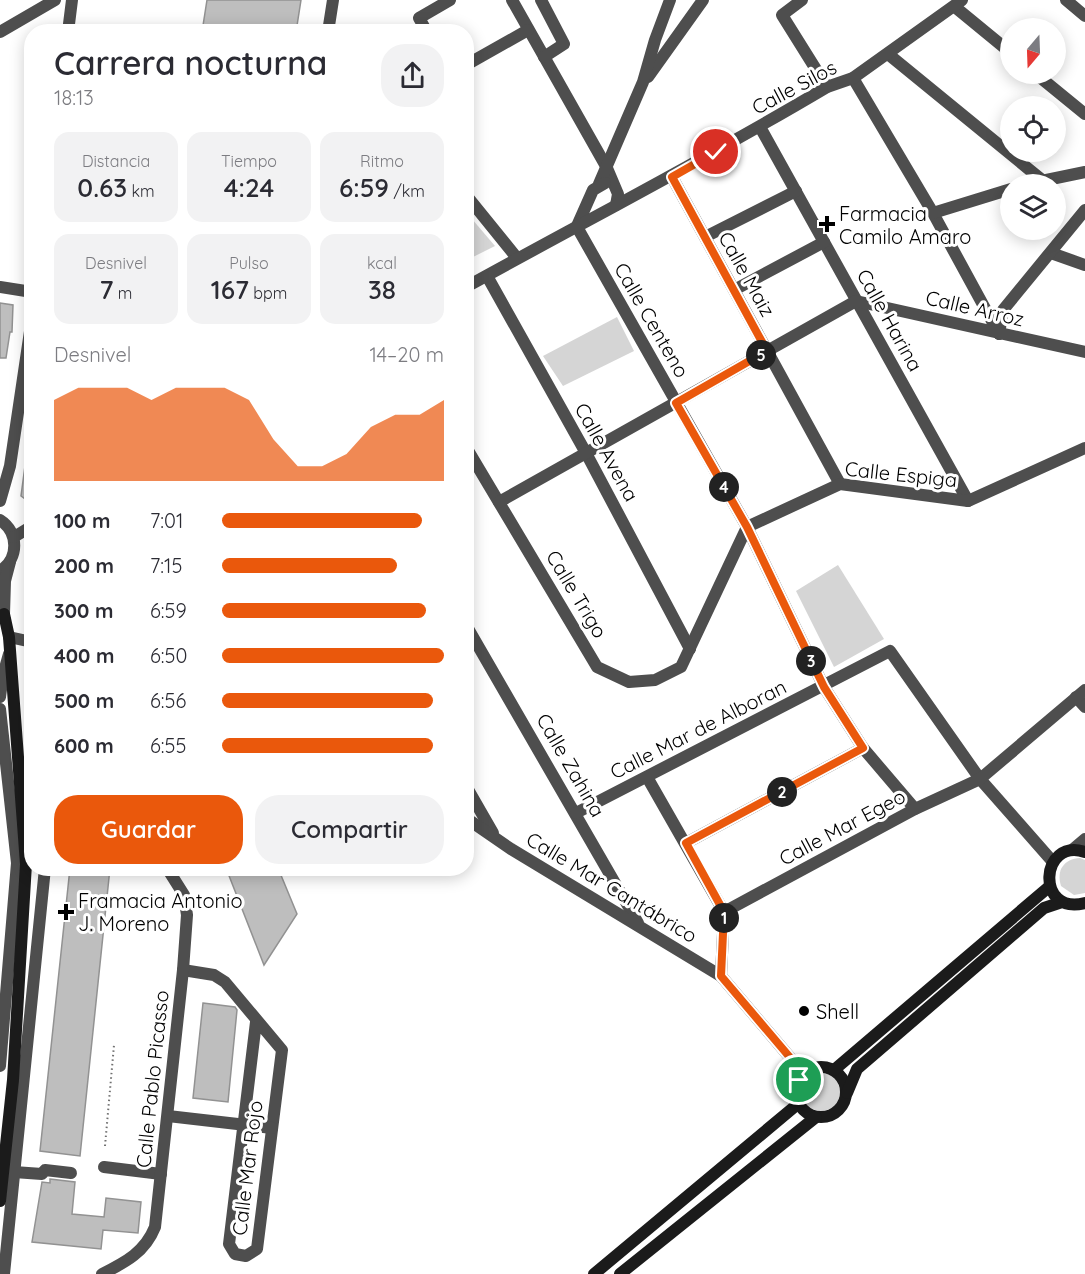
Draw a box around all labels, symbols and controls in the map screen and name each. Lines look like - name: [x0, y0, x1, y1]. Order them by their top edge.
- north arrow: [1000, 18, 1066, 84]
- map controls: [1000, 18, 1066, 240]
- text: Carrera nocturna: [54, 42, 327, 83]
- button: share: [381, 44, 444, 107]
- street label: Calle Silos: [747, 54, 841, 120]
- text: 18:13: [54, 85, 94, 110]
- button: locate: [1000, 96, 1066, 162]
- pin: [690, 126, 741, 177]
- icon: check: [699, 135, 732, 168]
- text: Distancia: [82, 151, 150, 171]
- text: Tiempo: [221, 151, 277, 171]
- text: Ritmo: [360, 151, 404, 171]
- text: 0.63: [77, 171, 127, 204]
- text: 4:24: [224, 171, 274, 204]
- text: 6:59: [339, 171, 389, 204]
- button: layers: [1000, 174, 1066, 240]
- text: km: [127, 181, 155, 201]
- text: /km: [389, 181, 425, 201]
- place label: Farmacia Camilo Amaro: [839, 201, 971, 249]
- marker: Farmacia Camilo Amaro: [820, 217, 834, 231]
- street label: Calle Maiz: [713, 227, 781, 321]
- text: Desnivel: [85, 253, 147, 273]
- text: Pulso: [229, 253, 269, 273]
- text: kcal: [367, 253, 397, 273]
- street label: Calle Centeno: [609, 258, 695, 382]
- street label: Calle Harina: [852, 264, 928, 376]
- text: 7: [100, 273, 114, 306]
- text: 167: [211, 273, 249, 306]
- text: 38: [368, 273, 396, 306]
- text: m: [114, 283, 132, 303]
- text: bpm: [249, 283, 287, 303]
- street label: Calle Arroz: [923, 285, 1027, 331]
- pin: 5: [746, 340, 776, 370]
- text: Desnivel: [54, 342, 131, 367]
- text: 14–20 m: [369, 342, 444, 367]
- text: 5: [756, 345, 766, 365]
- street label: Calle Avena: [570, 398, 644, 506]
- street label: Calle Espiga: [844, 456, 958, 492]
- pin: 4: [709, 472, 739, 502]
- text: 4: [719, 477, 729, 497]
- text: 100 m: [54, 508, 110, 533]
- text: 7:01: [150, 508, 183, 533]
- street label: Calle Trigo: [541, 546, 613, 642]
- text: 200 m: [54, 553, 114, 578]
- text: 7:15: [150, 553, 182, 578]
- text: 300 m: [54, 598, 113, 623]
- text: 6:59: [150, 598, 187, 623]
- text: 400 m: [54, 643, 114, 668]
- text: 6:50: [150, 643, 187, 668]
- pin: 3: [796, 646, 826, 676]
- text: 3: [807, 651, 815, 671]
- street label: Calle Mar de Alboran: [606, 674, 790, 784]
- text: 500 m: [54, 688, 114, 713]
- text: 6:56: [150, 688, 186, 713]
- street label: Calle Zahina: [531, 709, 611, 821]
- text: 600 m: [54, 733, 114, 758]
- text: 6:55: [150, 733, 186, 758]
- pin: 2: [767, 777, 797, 807]
- text: 2: [777, 782, 787, 802]
- street label: Calle Mar Egeo: [775, 783, 909, 871]
- button: Guardar: [54, 795, 243, 864]
- button: Compartir: [255, 795, 444, 864]
- street label: Calle Mar Cantábrico: [522, 826, 702, 948]
- place label: Framacia Antonio J. Moreno: [78, 888, 242, 936]
- pin: 1: [709, 903, 739, 933]
- marker: Framacia Antonio J. Moreno: [59, 905, 73, 919]
- text: 1: [721, 908, 727, 928]
- street label: Calle Pablo Picasso: [130, 989, 174, 1169]
- place label: Shell: [816, 999, 859, 1024]
- marker: Shell: [797, 1004, 811, 1018]
- pin: [773, 1054, 824, 1105]
- icon: arrive: [782, 1063, 815, 1096]
- street label: Calle Mar Rojo: [226, 1099, 268, 1237]

